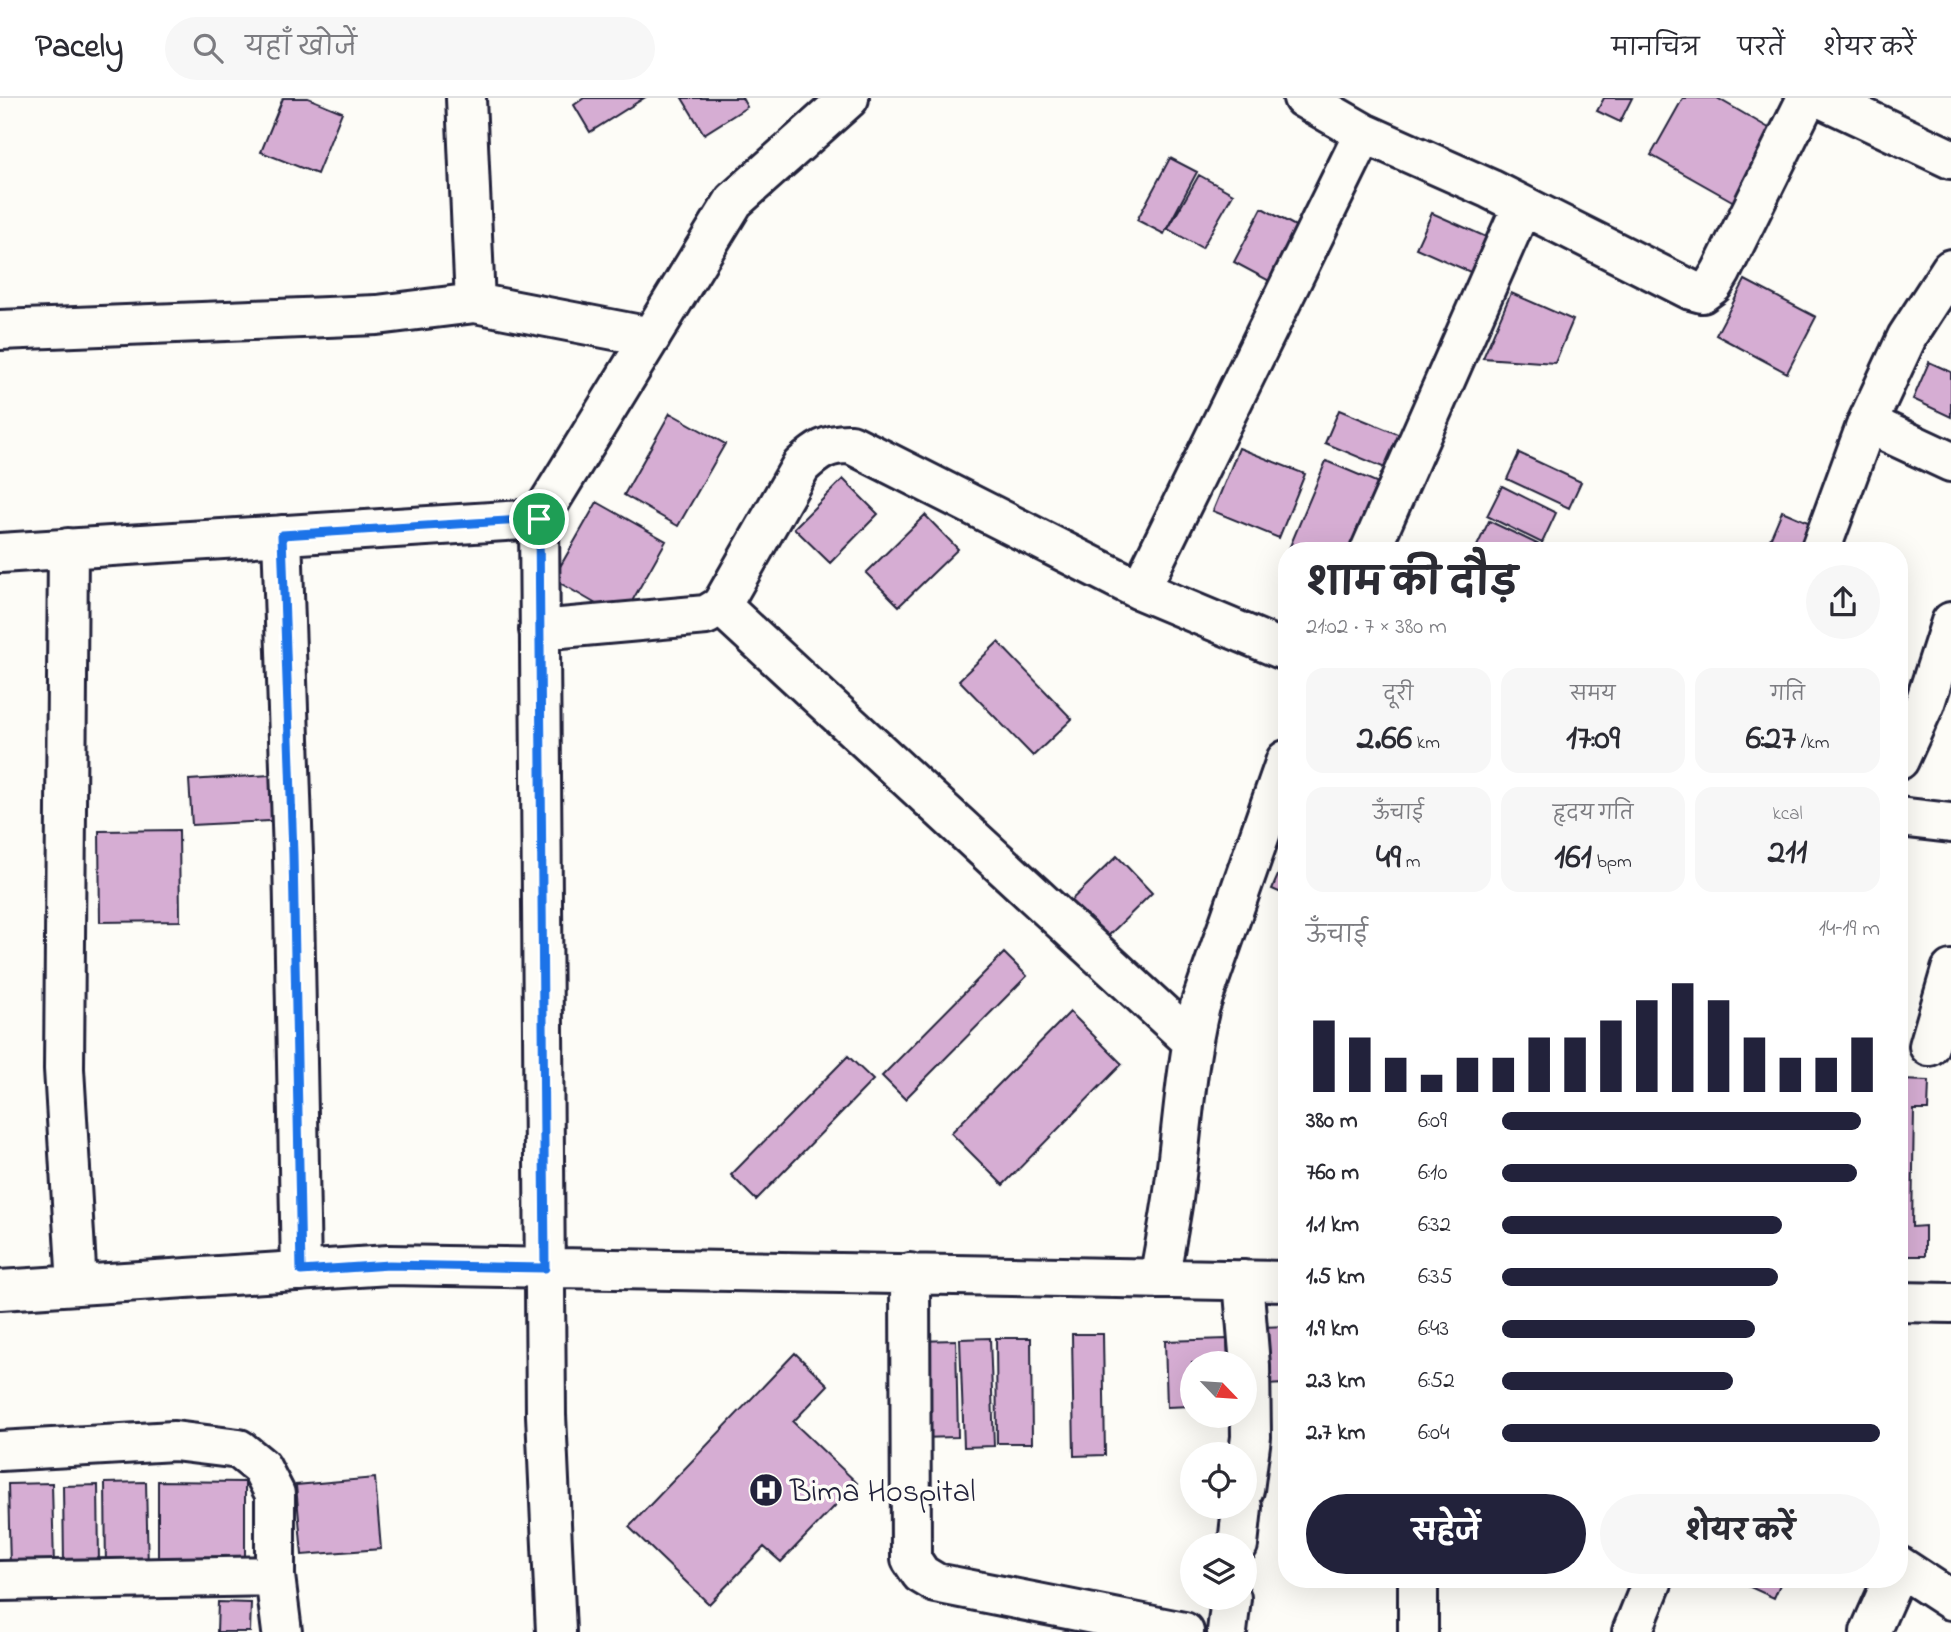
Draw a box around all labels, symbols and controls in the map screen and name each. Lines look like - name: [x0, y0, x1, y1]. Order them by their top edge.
- search box: [165, 17, 655, 80]
- text: Pacely: [35, 24, 123, 72]
- icon: search: [189, 29, 227, 67]
- text: यहाँ खोजें: [245, 30, 357, 68]
- text: मानचित्र: [1612, 32, 1700, 67]
- text: परतें: [1738, 32, 1785, 67]
- text: शेयर करें: [1823, 32, 1916, 67]
- pin: [509, 489, 569, 549]
- icon: arrive: [520, 500, 558, 538]
- text: शाम की दौड़: [1306, 557, 1517, 613]
- button: share: [1806, 565, 1880, 639]
- text: 21:02 · 7 × 380 m: [1306, 611, 1447, 644]
- text: दूरी: [1383, 682, 1413, 709]
- text: समय: [1570, 682, 1616, 709]
- text: गति: [1770, 682, 1805, 709]
- text: 2.66: [1357, 714, 1412, 765]
- text: 17:09: [1566, 714, 1620, 765]
- text: 6:27: [1746, 714, 1796, 765]
- text: km: [1412, 730, 1440, 757]
- text: /km: [1796, 730, 1830, 757]
- text: ऊँचाई: [1373, 801, 1424, 828]
- text: हृदय गति: [1553, 801, 1633, 828]
- text: kcal: [1773, 801, 1803, 828]
- text: 211: [1768, 828, 1807, 879]
- text: 49: [1376, 833, 1401, 884]
- text: 161: [1554, 833, 1592, 884]
- text: m: [1401, 849, 1421, 876]
- text: bpm: [1592, 849, 1632, 876]
- text: 14–19 m: [1819, 913, 1880, 946]
- text: ऊँचाई: [1306, 920, 1368, 953]
- text: 380 m: [1306, 1105, 1358, 1138]
- text: 6:09: [1418, 1105, 1447, 1138]
- text: 760 m: [1306, 1157, 1359, 1190]
- text: 6:10: [1418, 1157, 1447, 1190]
- text: 1.1 km: [1306, 1209, 1359, 1242]
- text: 6:32: [1418, 1209, 1451, 1242]
- text: 1.5 km: [1306, 1261, 1365, 1294]
- text: 6:35: [1418, 1261, 1453, 1294]
- text: 1.9 km: [1306, 1313, 1359, 1346]
- text: 6:43: [1418, 1313, 1449, 1346]
- north arrow: [1180, 1351, 1256, 1428]
- map controls: [1180, 1351, 1257, 1610]
- text: 2.3 km: [1306, 1365, 1365, 1398]
- text: 6:52: [1418, 1365, 1455, 1398]
- text: 2.7 km: [1306, 1417, 1365, 1450]
- text: 6:04: [1418, 1417, 1450, 1450]
- button: locate: [1180, 1442, 1257, 1519]
- place label: Bima Hospital: [789, 1470, 976, 1517]
- hospital icon: Bima Hospital: [747, 1471, 785, 1509]
- button: सहेजें: [1306, 1494, 1586, 1574]
- button: शेयर करें: [1600, 1494, 1880, 1574]
- button: layers: [1180, 1533, 1257, 1610]

